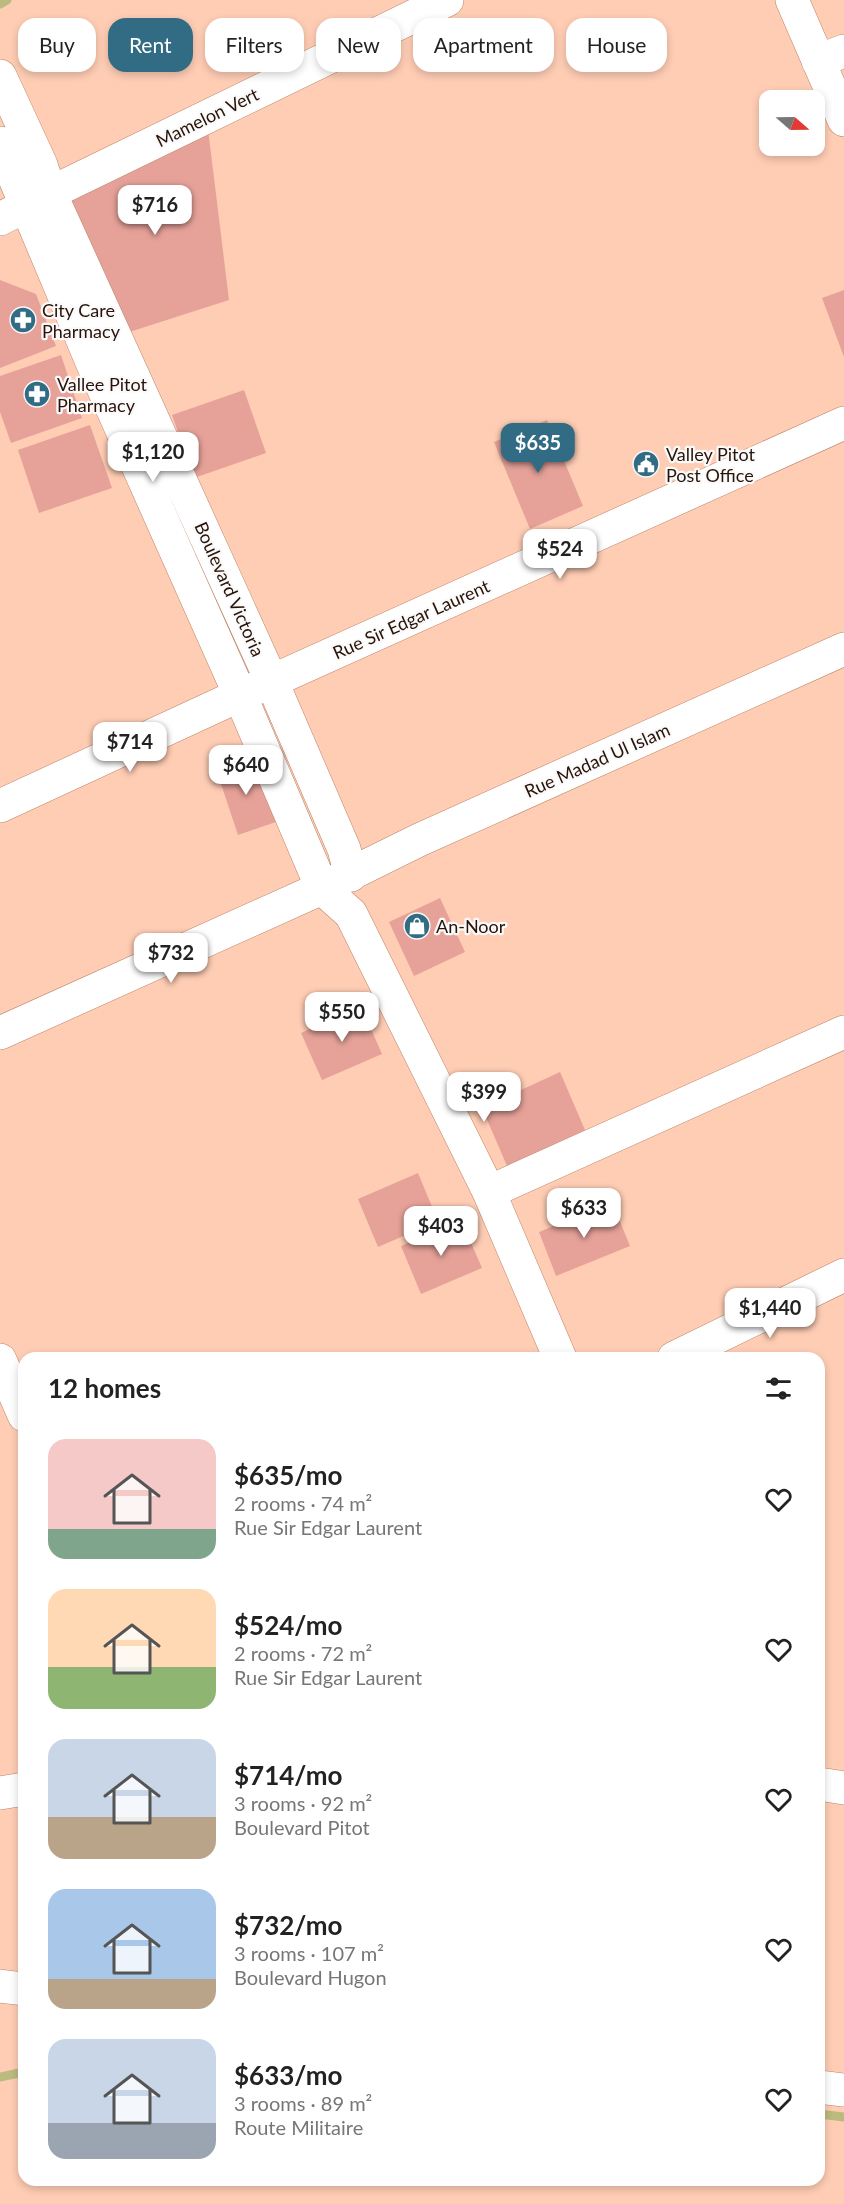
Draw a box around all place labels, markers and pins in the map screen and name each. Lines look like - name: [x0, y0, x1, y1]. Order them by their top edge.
- pin: $716: [119, 185, 191, 236]
- place label: City Care Pharmacy: [42, 299, 121, 342]
- pharmacy icon: City Care Pharmacy: [8, 305, 38, 335]
- place label: Vallee Pitot Pharmacy: [57, 373, 147, 416]
- pharmacy icon: Vallee Pitot Pharmacy: [22, 379, 52, 409]
- pin: $635: [502, 423, 574, 474]
- pin: $1,120: [104, 432, 202, 483]
- place label: Valley Pitot Post Office: [666, 443, 756, 486]
- public building icon: Valley Pitot Post Office: [631, 449, 661, 479]
- pin: $524: [524, 529, 596, 580]
- pin: $714: [94, 722, 166, 773]
- pin: $640: [210, 745, 282, 796]
- shop icon: An-Noor: [402, 911, 432, 941]
- place label: An-Noor: [436, 915, 506, 937]
- pin: $732: [135, 933, 207, 984]
- pin: $550: [306, 992, 378, 1043]
- pin: $399: [448, 1072, 520, 1123]
- pin: $633: [548, 1188, 620, 1239]
- pin: $403: [405, 1206, 477, 1257]
- pin: $1,440: [721, 1288, 819, 1339]

